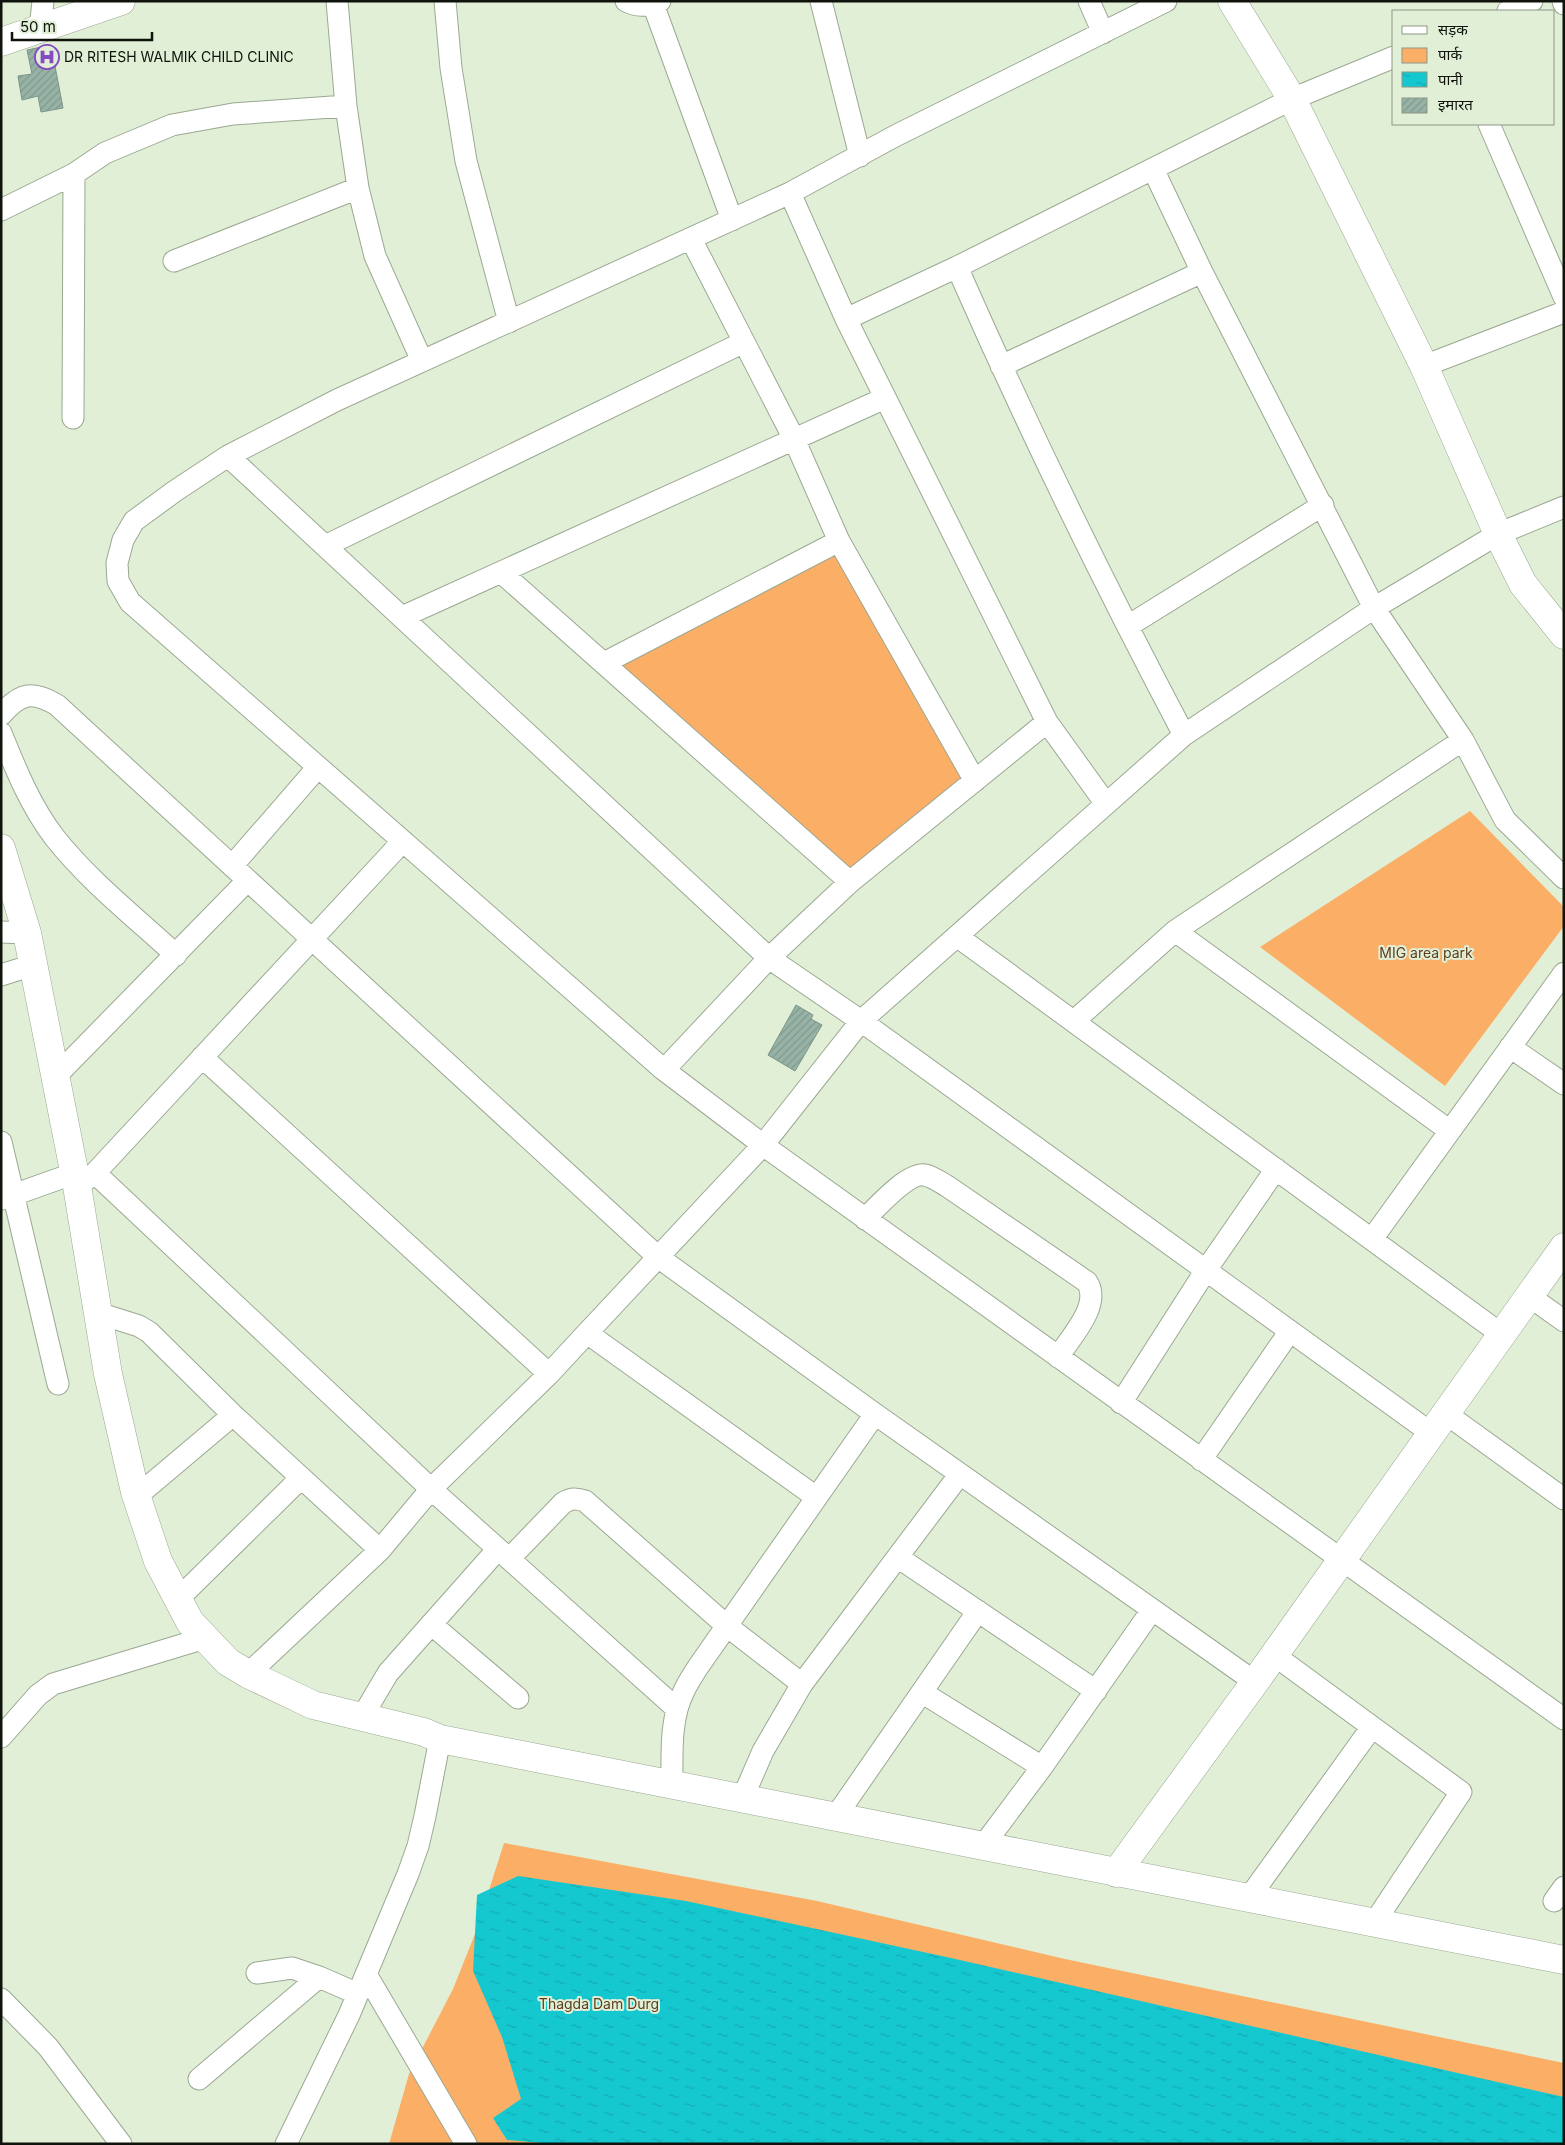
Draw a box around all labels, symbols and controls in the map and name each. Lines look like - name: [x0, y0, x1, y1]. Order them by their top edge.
- scale bar: [12, 10, 152, 42]
- legend: [1392, 10, 1555, 125]
- text: 50 m: [20, 17, 56, 36]
- text: सड़क: [1438, 20, 1468, 39]
- hospital icon: DR RITESH WALMIK CHILD CLINIC: [34, 44, 60, 70]
- text: पार्क: [1438, 45, 1462, 64]
- place label: DR RITESH WALMIK CHILD CLINIC: [64, 48, 294, 65]
- text: पानी: [1438, 70, 1464, 89]
- text: इमारत: [1438, 95, 1473, 114]
- park label: MIG area park: [1379, 944, 1473, 961]
- park label: Thagda Dam Durg: [539, 1995, 659, 2012]

